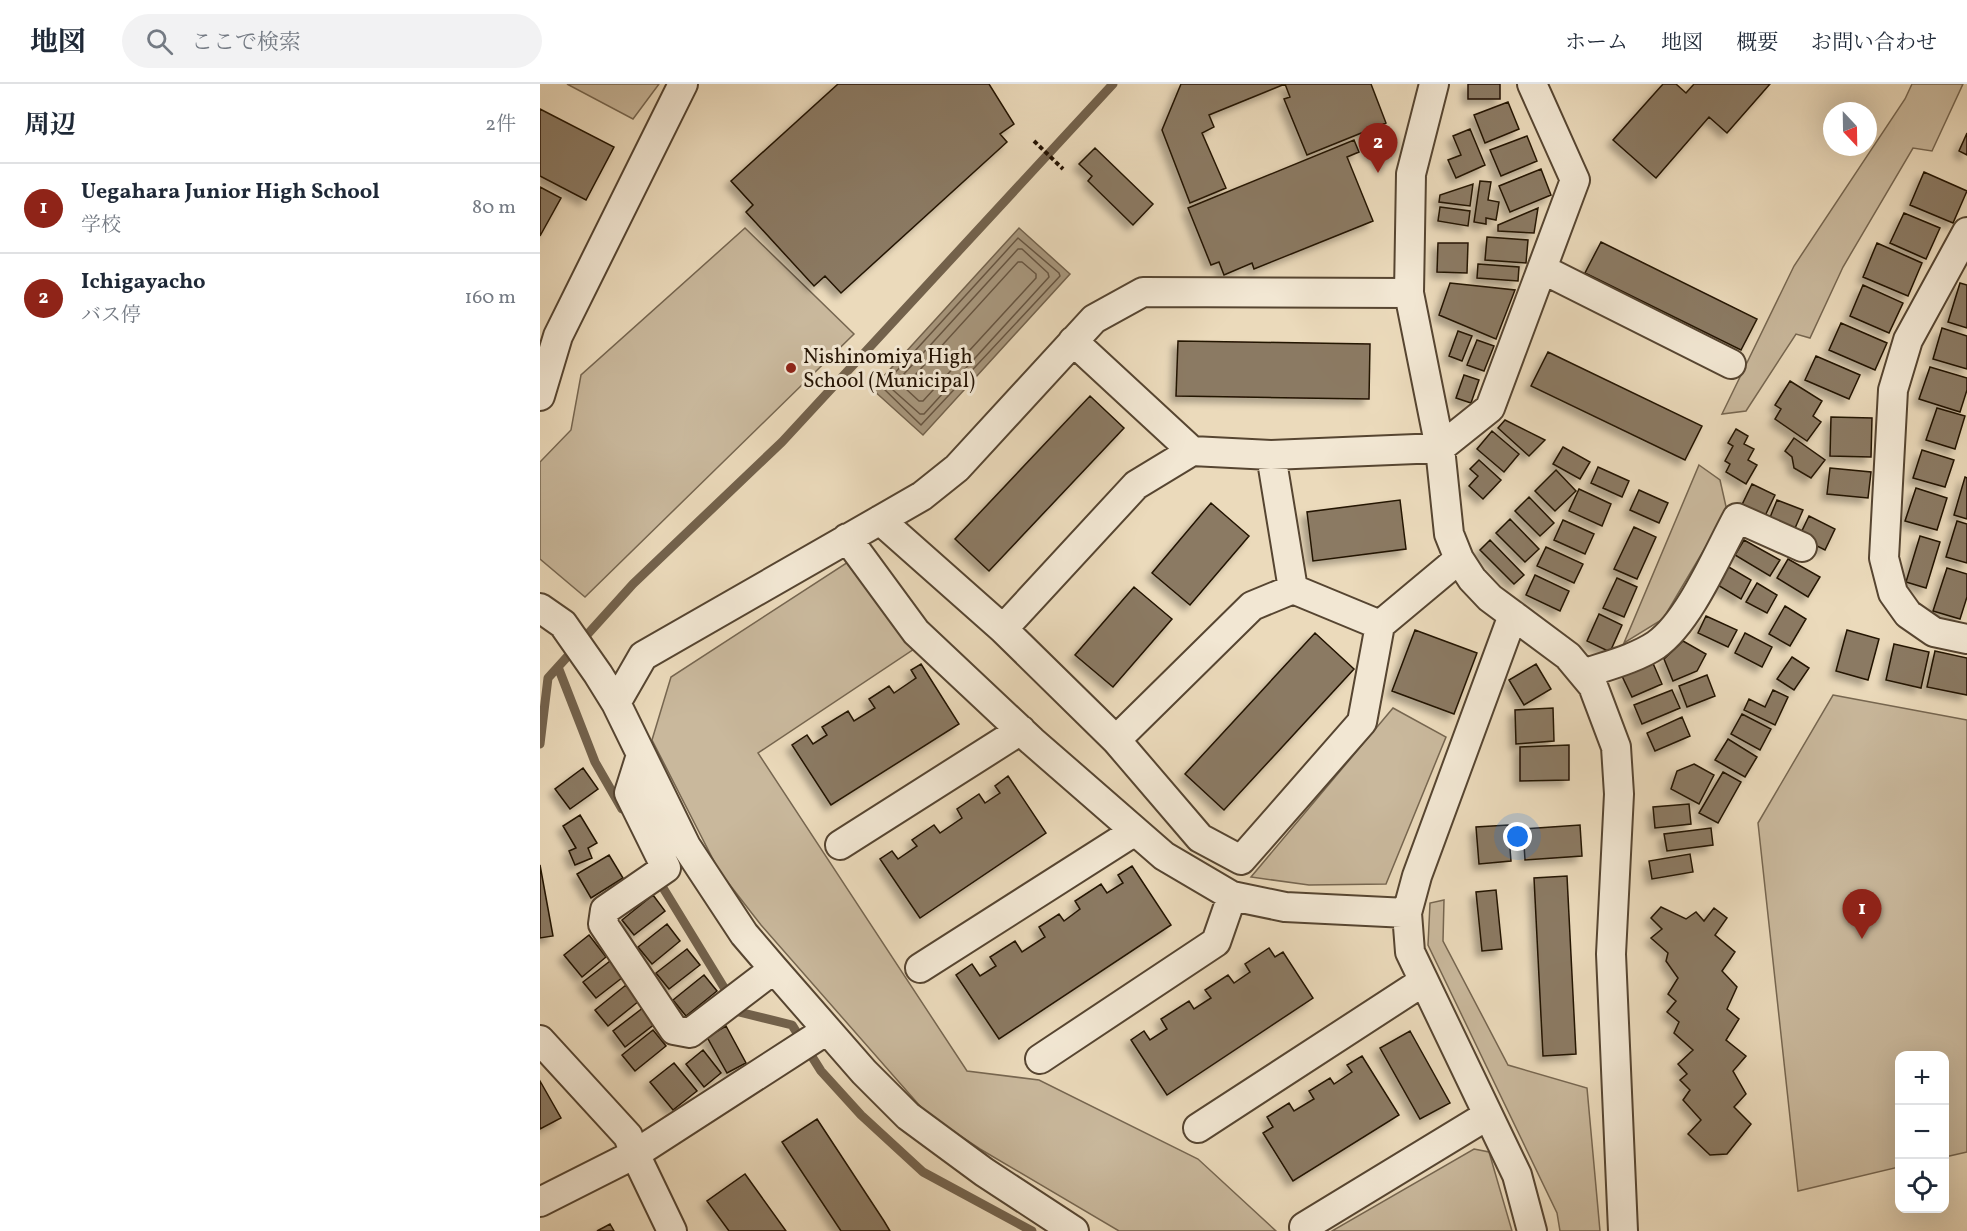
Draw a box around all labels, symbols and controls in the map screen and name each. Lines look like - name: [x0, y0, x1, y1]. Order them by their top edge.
- search box: [122, 14, 542, 68]
- text: 地図: [30, 24, 86, 63]
- icon: search: [143, 25, 176, 58]
- text: ここで検索: [191, 28, 301, 59]
- text: ホーム: [1565, 29, 1628, 58]
- text: 地図: [1661, 29, 1703, 58]
- text: 概要: [1736, 29, 1778, 58]
- text: お問い合わせ: [1811, 29, 1937, 58]
- north arrow: [1823, 102, 1877, 156]
- text: 周辺: [24, 108, 76, 144]
- text: 2件: [485, 111, 516, 139]
- pin: 2: [1358, 124, 1398, 173]
- text: Uegahara Junior High School: [81, 177, 380, 208]
- text: 1: [39, 194, 48, 222]
- text: 80 m: [472, 194, 516, 222]
- text: 学校: [81, 212, 121, 240]
- text: Ichigayacho: [81, 267, 206, 298]
- text: 2: [38, 284, 49, 312]
- text: 160 m: [464, 284, 516, 312]
- text: バス停: [81, 302, 141, 330]
- place label: Nishinomiya High School (Municipal): [803, 343, 975, 396]
- marker: Nishinomiya High School (Municipal): [784, 361, 798, 375]
- your location: [1503, 822, 1532, 851]
- pin: 1: [1842, 890, 1882, 939]
- map controls: [1895, 1051, 1949, 1213]
- button: +: [1895, 1051, 1949, 1105]
- button: −: [1895, 1105, 1949, 1159]
- button: locate: [1895, 1159, 1949, 1213]

